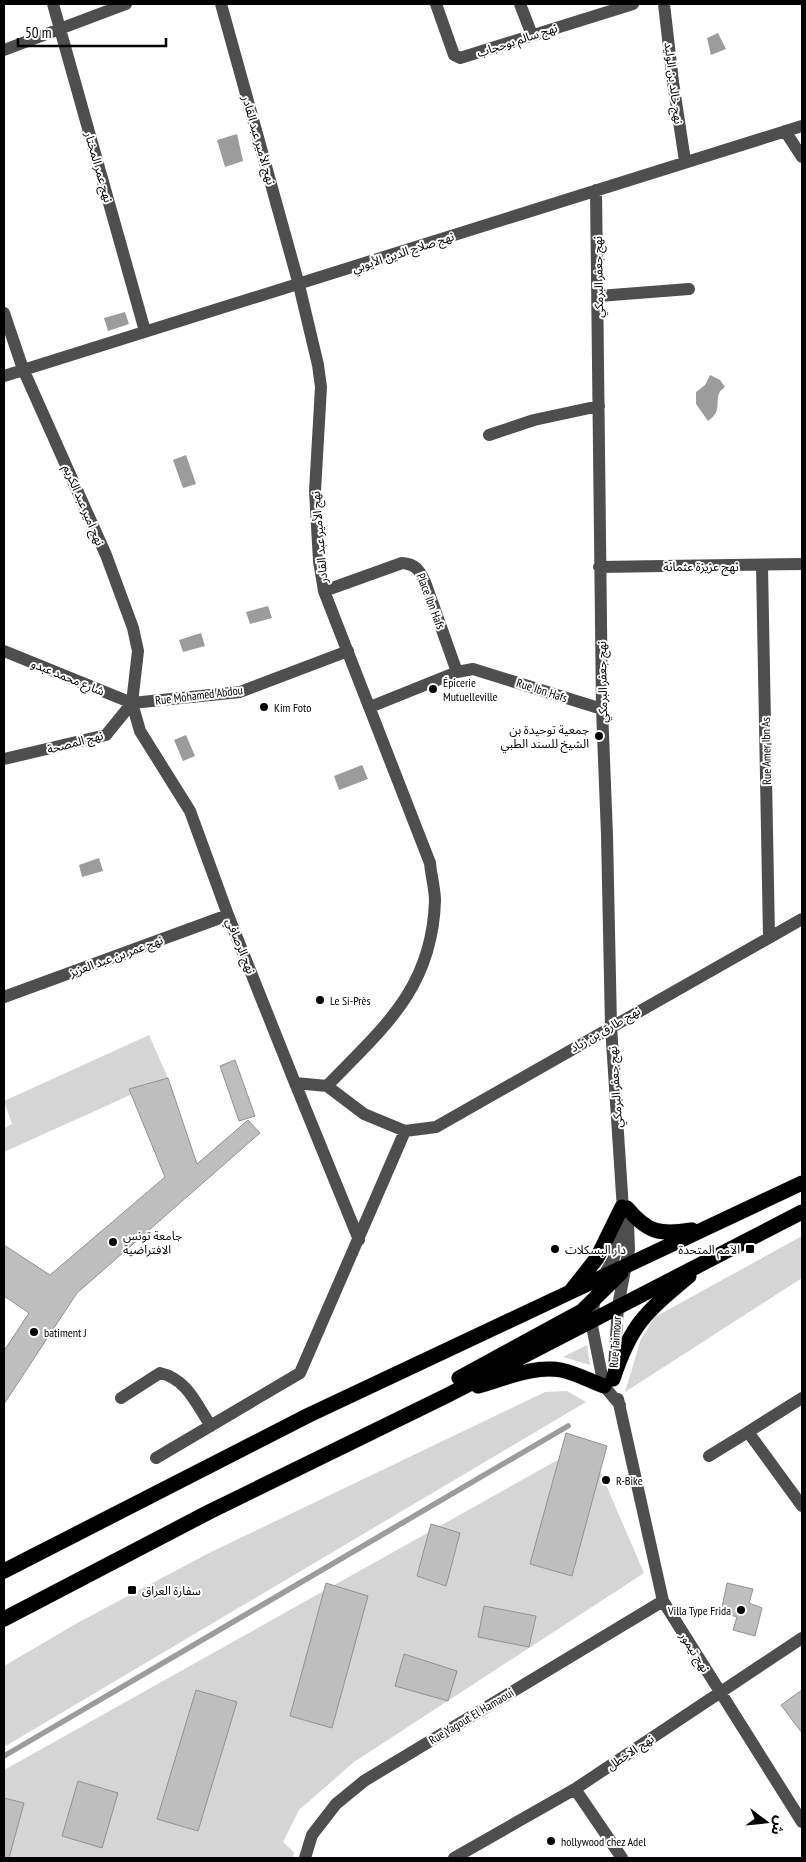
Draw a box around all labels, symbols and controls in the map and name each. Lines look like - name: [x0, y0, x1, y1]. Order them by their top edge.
- scale bar: [18, 15, 165, 47]
- street label: نهج سالم بوحجاب: [475, 20, 560, 62]
- text: 50 m: [25, 23, 51, 42]
- street label: نهج خالد بن الوليد: [660, 41, 686, 125]
- street label: نهج الأمير عبد القادر: [237, 93, 279, 187]
- street label: نهج عمر المختار: [80, 129, 116, 205]
- street label: نهج صلاح الدين الأيوبي: [350, 228, 457, 278]
- street label: نهج جعفر البرمكي: [590, 236, 609, 318]
- street label: نهج امير عبد الكريم: [58, 462, 108, 549]
- street label: نهج الأمير عبد القادر: [308, 490, 333, 585]
- street label: نهج عزيزة عثمانة: [663, 559, 739, 576]
- street label: Place Ibn Hafs: [413, 571, 449, 631]
- street label: نهج جعفر البرمكي: [594, 641, 613, 723]
- street label: شارع محمد عبدو: [28, 656, 107, 700]
- place label: Épicerie Mutuelleville: [443, 675, 498, 704]
- street label: Rue Ibn Hafs: [515, 675, 569, 705]
- street label: Rue Mohamed Abdou: [154, 682, 244, 708]
- marker: Épicerie Mutuelleville: [427, 683, 439, 695]
- place label: Kim Foto: [274, 700, 311, 715]
- marker: Kim Foto: [258, 701, 270, 713]
- street label: Rue Amer Ibn As: [758, 717, 774, 785]
- place label: جمعية توحيدة بن الشيخ للسند الطبي: [501, 722, 589, 753]
- street label: نهج المصحة: [45, 727, 105, 759]
- marker: جمعية توحيدة بن الشيخ للسند الطبي: [593, 730, 605, 742]
- street label: نهج الرصافي: [220, 916, 259, 977]
- street label: نهج عمر بن عبد العزيز: [66, 932, 166, 982]
- place label: Le Si-Près: [330, 993, 371, 1008]
- marker: Le Si-Près: [314, 994, 326, 1006]
- street label: نهج طارق بن زياد: [567, 1003, 644, 1057]
- street label: نهج جعفر البرمكي: [605, 1045, 628, 1128]
- place label: جامعة تونس الافتراضية: [123, 1228, 182, 1257]
- marker: جامعة تونس الافتراضية: [107, 1236, 119, 1248]
- place label: دار البسكلات: [565, 1242, 626, 1257]
- place label: الآمم المتحدة: [678, 1242, 740, 1259]
- marker: دار البسكلات: [549, 1243, 561, 1255]
- marker: الآمم المتحدة: [744, 1243, 756, 1255]
- street label: Rue Taimour: [606, 1315, 624, 1368]
- place label: batiment J: [44, 1325, 87, 1340]
- marker: batiment J: [28, 1326, 40, 1338]
- place label: R-Bike: [616, 1473, 643, 1488]
- marker: R-Bike: [600, 1474, 612, 1486]
- place label: سفارة العراق: [142, 1583, 201, 1598]
- marker: سفارة العراق: [126, 1584, 138, 1596]
- place label: Villa Type Frida: [667, 1603, 731, 1618]
- marker: Villa Type Frida: [735, 1604, 747, 1616]
- street label: نهج تيمور: [675, 1628, 713, 1676]
- street label: Rue Yagout El Hamaoui: [426, 1685, 516, 1747]
- street label: نهج الاخطل: [603, 1731, 658, 1775]
- north arrow: [741, 1797, 791, 1847]
- text: ش: [767, 1814, 790, 1837]
- place label: hollywood chez Adel: [561, 1834, 646, 1849]
- marker: hollywood chez Adel: [545, 1835, 557, 1847]

